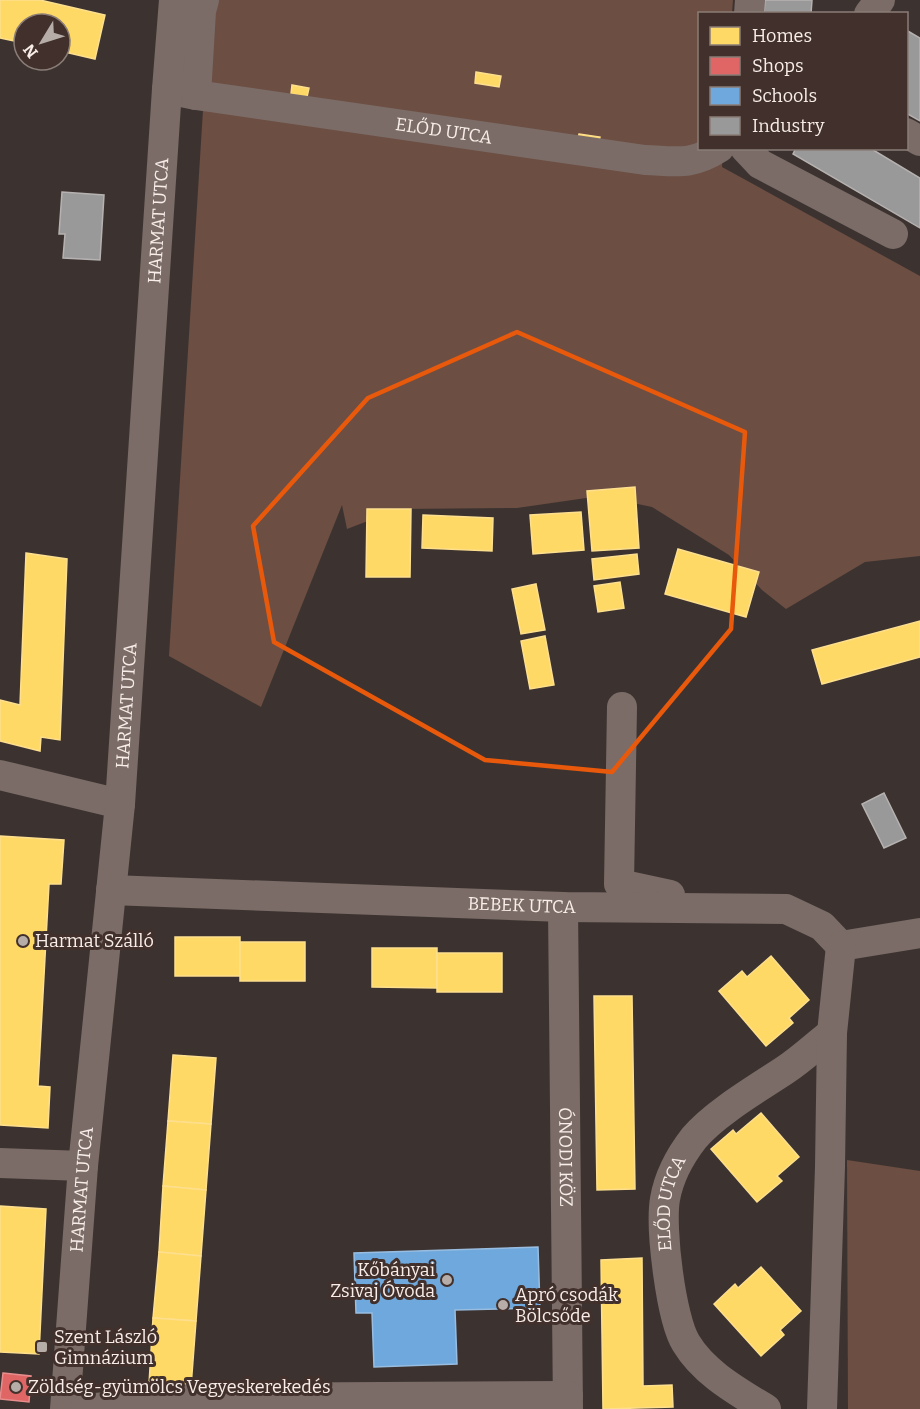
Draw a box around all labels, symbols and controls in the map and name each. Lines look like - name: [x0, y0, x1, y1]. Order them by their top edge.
- north arrow: [12, 12, 72, 72]
- legend: [698, 12, 908, 150]
- text: Homes: [752, 25, 812, 47]
- text: N: [19, 40, 42, 62]
- text: Shops: [752, 55, 804, 77]
- text: Schools: [752, 85, 817, 107]
- street label: ELŐD UTCA: [394, 113, 494, 149]
- text: Industry: [752, 115, 825, 137]
- street label: HARMAT UTCA: [143, 157, 173, 284]
- street label: HARMAT UTCA: [111, 642, 142, 769]
- street label: BEBEK UTCA: [467, 892, 576, 918]
- place label: Harmat Szálló: [35, 930, 154, 952]
- marker: Harmat Szálló: [16, 934, 30, 948]
- street label: ÓNODI KÖZ: [554, 1107, 577, 1207]
- street label: HARMAT UTCA: [66, 1126, 98, 1253]
- street label: ELŐD UTCA: [652, 1152, 691, 1252]
- place label: Kőbányai Zsivaj Óvoda: [330, 1259, 435, 1302]
- marker: Kőbányai Zsivaj Óvoda: [440, 1273, 454, 1287]
- place label: Apró csodák Bölcsőde: [515, 1284, 619, 1327]
- marker: Apró csodák Bölcsőde: [496, 1298, 510, 1312]
- place label: Szent László Gimnázium: [54, 1326, 157, 1369]
- marker: Szent László Gimnázium: [35, 1340, 49, 1354]
- place label: Zöldség-gyümölcs Vegyeskerekedés: [28, 1376, 331, 1398]
- marker: Zöldség-gyümölcs Vegyeskerekedés: [9, 1380, 23, 1394]

